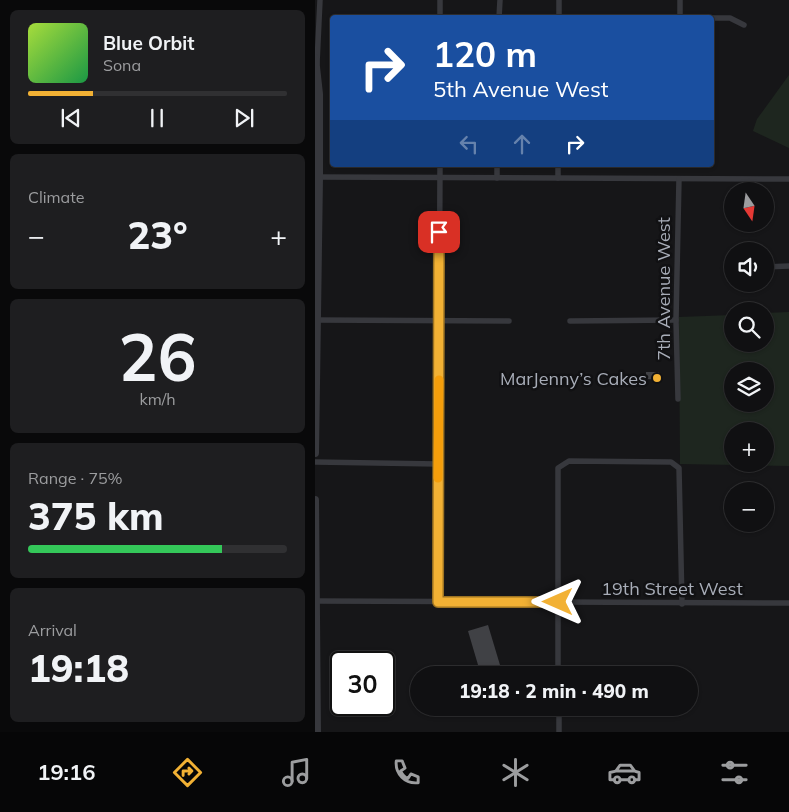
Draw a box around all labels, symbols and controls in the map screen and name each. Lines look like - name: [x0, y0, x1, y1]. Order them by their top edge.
- text: Blue Orbit: [103, 31, 194, 55]
- text: 120 m: [433, 32, 537, 76]
- icon: right: [350, 35, 415, 100]
- text: Sona: [103, 55, 141, 75]
- text: 5th Avenue West: [433, 75, 609, 103]
- icon: previous: [57, 104, 85, 132]
- icon: pause: [143, 104, 171, 132]
- icon: next: [230, 104, 258, 132]
- icon: left: [455, 130, 483, 158]
- icon: ahead: [508, 130, 536, 158]
- icon: right: [561, 130, 589, 158]
- north arrow: [724, 182, 774, 232]
- map controls: [724, 182, 774, 532]
- text: Climate: [28, 187, 84, 207]
- text: 23°: [127, 211, 188, 259]
- pin: [418, 211, 460, 253]
- street label: 7th Avenue West: [652, 217, 675, 361]
- text: −: [28, 218, 45, 253]
- text: +: [270, 218, 287, 253]
- icon: arrive: [425, 218, 453, 246]
- button: sound: [724, 242, 774, 292]
- button: search: [724, 302, 774, 352]
- text: 26: [118, 316, 197, 397]
- button: layers: [724, 362, 774, 412]
- place label: MarJenny’s Cakes: [500, 367, 647, 390]
- marker: MarJenny’s Cakes: [651, 372, 663, 384]
- text: km/h: [139, 389, 176, 409]
- button: +: [724, 422, 774, 472]
- text: Range · 75%: [28, 468, 123, 488]
- button: −: [724, 482, 774, 532]
- text: 375 km: [28, 492, 164, 540]
- position arrow: [531, 575, 583, 627]
- street label: 19th Street West: [601, 577, 743, 600]
- text: Arrival: [28, 620, 77, 640]
- text: 19:18: [28, 644, 129, 692]
- speed limit sign: 30: [330, 651, 395, 716]
- text: 19:18 · 2 min · 490 m: [459, 679, 649, 703]
- icon: directions: [170, 755, 205, 790]
- icon: music: [279, 755, 314, 790]
- icon: phone: [389, 755, 424, 790]
- icon: climate: [498, 755, 533, 790]
- icon: car: [607, 755, 642, 790]
- icon: filters: [717, 755, 752, 790]
- text: 19:16: [37, 758, 95, 786]

